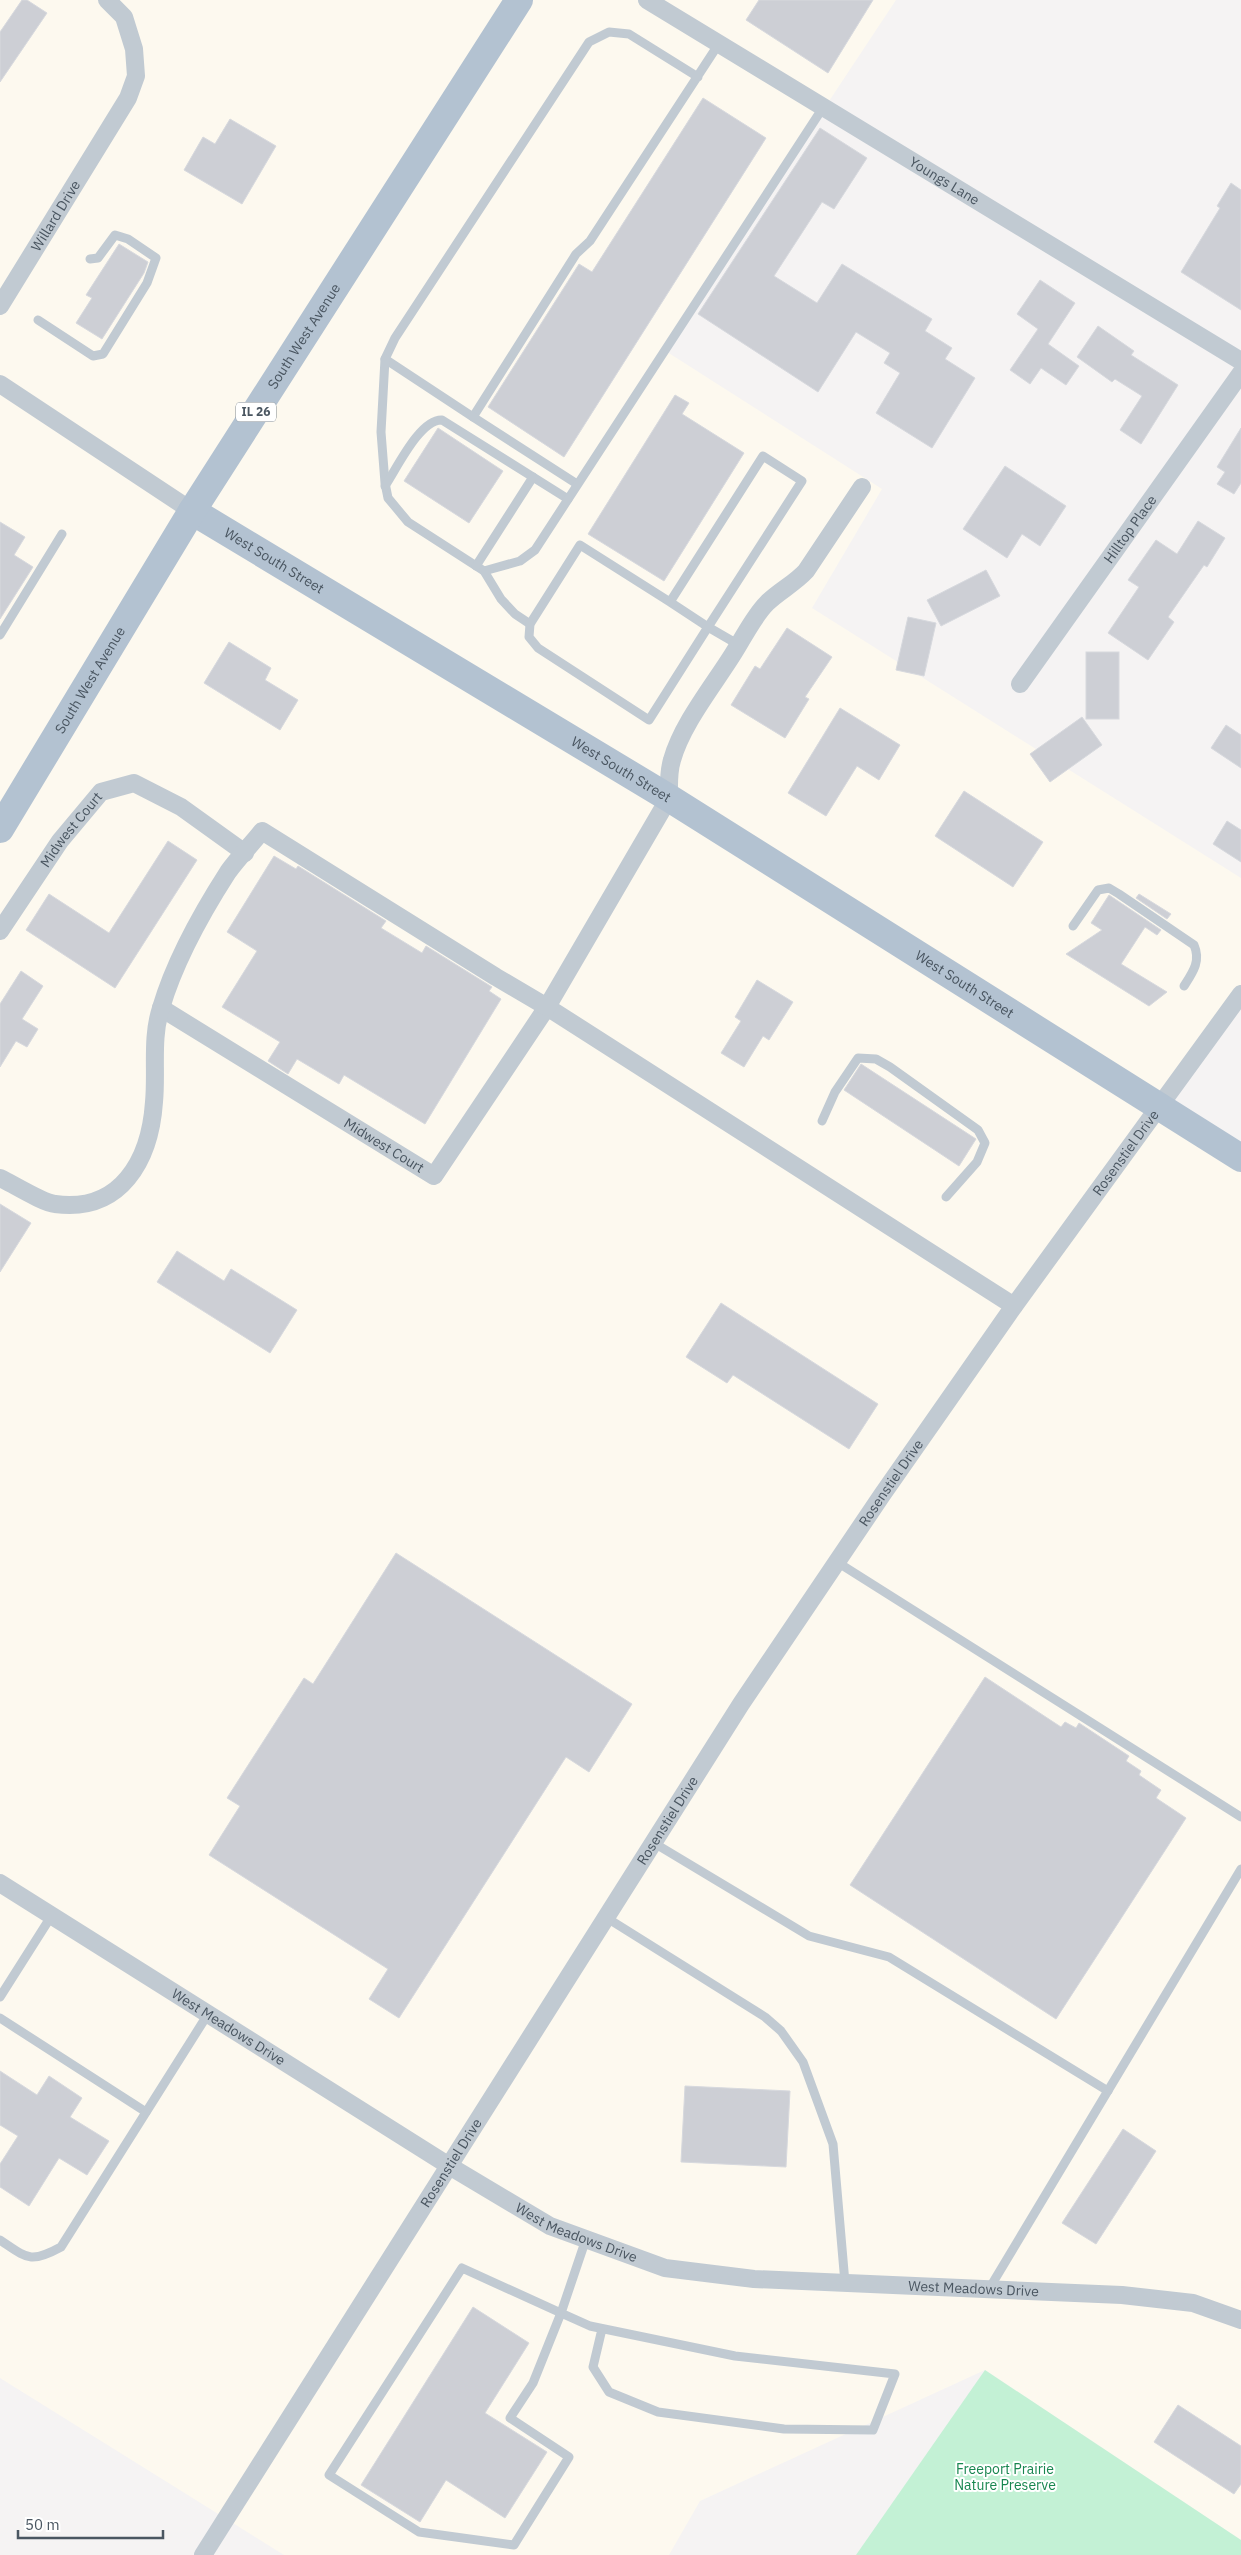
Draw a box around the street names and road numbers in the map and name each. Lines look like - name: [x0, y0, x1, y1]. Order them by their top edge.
- street label: Youngs Lane: [906, 153, 983, 209]
- street label: Willard Drive: [27, 177, 84, 255]
- street label: South West Avenue: [263, 280, 344, 392]
- road number: IL 26: [236, 402, 276, 422]
- street label: Hilltop Place: [1100, 491, 1161, 567]
- street label: West South Street: [221, 524, 328, 597]
- street label: South West Avenue: [51, 623, 129, 737]
- street label: West South Street: [568, 732, 675, 806]
- street label: Midwest Court: [36, 788, 106, 871]
- street label: West South Street: [912, 946, 1018, 1022]
- street label: Rosenstiel Drive: [1088, 1106, 1163, 1199]
- street label: Midwest Court: [341, 1114, 428, 1177]
- street label: Rosenstiel Drive: [855, 1436, 927, 1530]
- street label: Rosenstiel Drive: [633, 1772, 702, 1868]
- street label: West Meadows Drive: [168, 1984, 289, 2069]
- street label: Rosenstiel Drive: [416, 2115, 486, 2211]
- street label: West Meadows Drive: [512, 2199, 640, 2266]
- street label: West Meadows Drive: [908, 2277, 1039, 2300]

